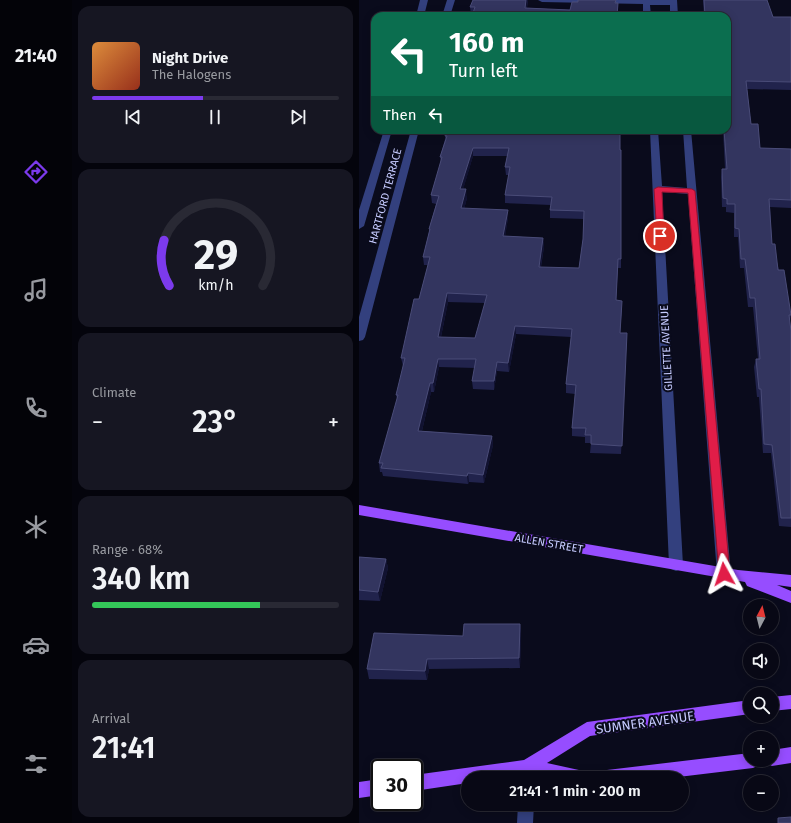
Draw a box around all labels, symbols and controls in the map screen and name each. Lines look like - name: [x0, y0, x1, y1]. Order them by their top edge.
- text: 160 m: [449, 26, 524, 59]
- icon: left: [383, 28, 435, 80]
- text: 21:40: [15, 45, 57, 67]
- text: Night Drive: [152, 49, 228, 67]
- text: Turn left: [449, 60, 518, 82]
- text: The Halogens: [152, 67, 231, 82]
- icon: left: [425, 104, 447, 126]
- icon: previous: [122, 106, 144, 128]
- icon: pause: [204, 106, 226, 128]
- icon: next: [287, 106, 309, 128]
- text: Then: [383, 106, 417, 124]
- street label: HARTFORD TERRACE: [366, 147, 405, 245]
- icon: directions: [22, 158, 50, 186]
- pin: [643, 219, 677, 253]
- icon: arrive: [649, 225, 671, 247]
- text: 29: [193, 230, 238, 280]
- icon: music: [22, 276, 50, 304]
- text: km/h: [198, 277, 233, 294]
- street label: GILLETTE AVENUE: [658, 305, 675, 391]
- text: Climate: [92, 385, 136, 400]
- icon: phone: [22, 394, 50, 422]
- text: 23°: [192, 404, 239, 440]
- text: −: [92, 409, 103, 436]
- text: +: [328, 409, 339, 436]
- icon: climate: [22, 513, 50, 541]
- street label: ALLEN STREET: [514, 531, 584, 556]
- text: Range · 68%: [92, 542, 163, 557]
- position arrow: [703, 553, 745, 595]
- text: 340 km: [92, 561, 190, 597]
- north arrow: [743, 599, 779, 635]
- map controls: [743, 599, 779, 811]
- icon: car: [22, 631, 50, 659]
- button: sound: [743, 643, 779, 679]
- button: search: [743, 687, 779, 723]
- street label: SUMNER AVENUE: [595, 708, 695, 737]
- text: Arrival: [92, 711, 130, 726]
- text: 21:41: [92, 730, 156, 766]
- button: +: [743, 731, 779, 767]
- icon: filters: [22, 750, 50, 778]
- speed limit sign: 30: [371, 759, 423, 811]
- button: −: [743, 775, 779, 811]
- text: 21:41 · 1 min · 200 m: [509, 782, 641, 800]

